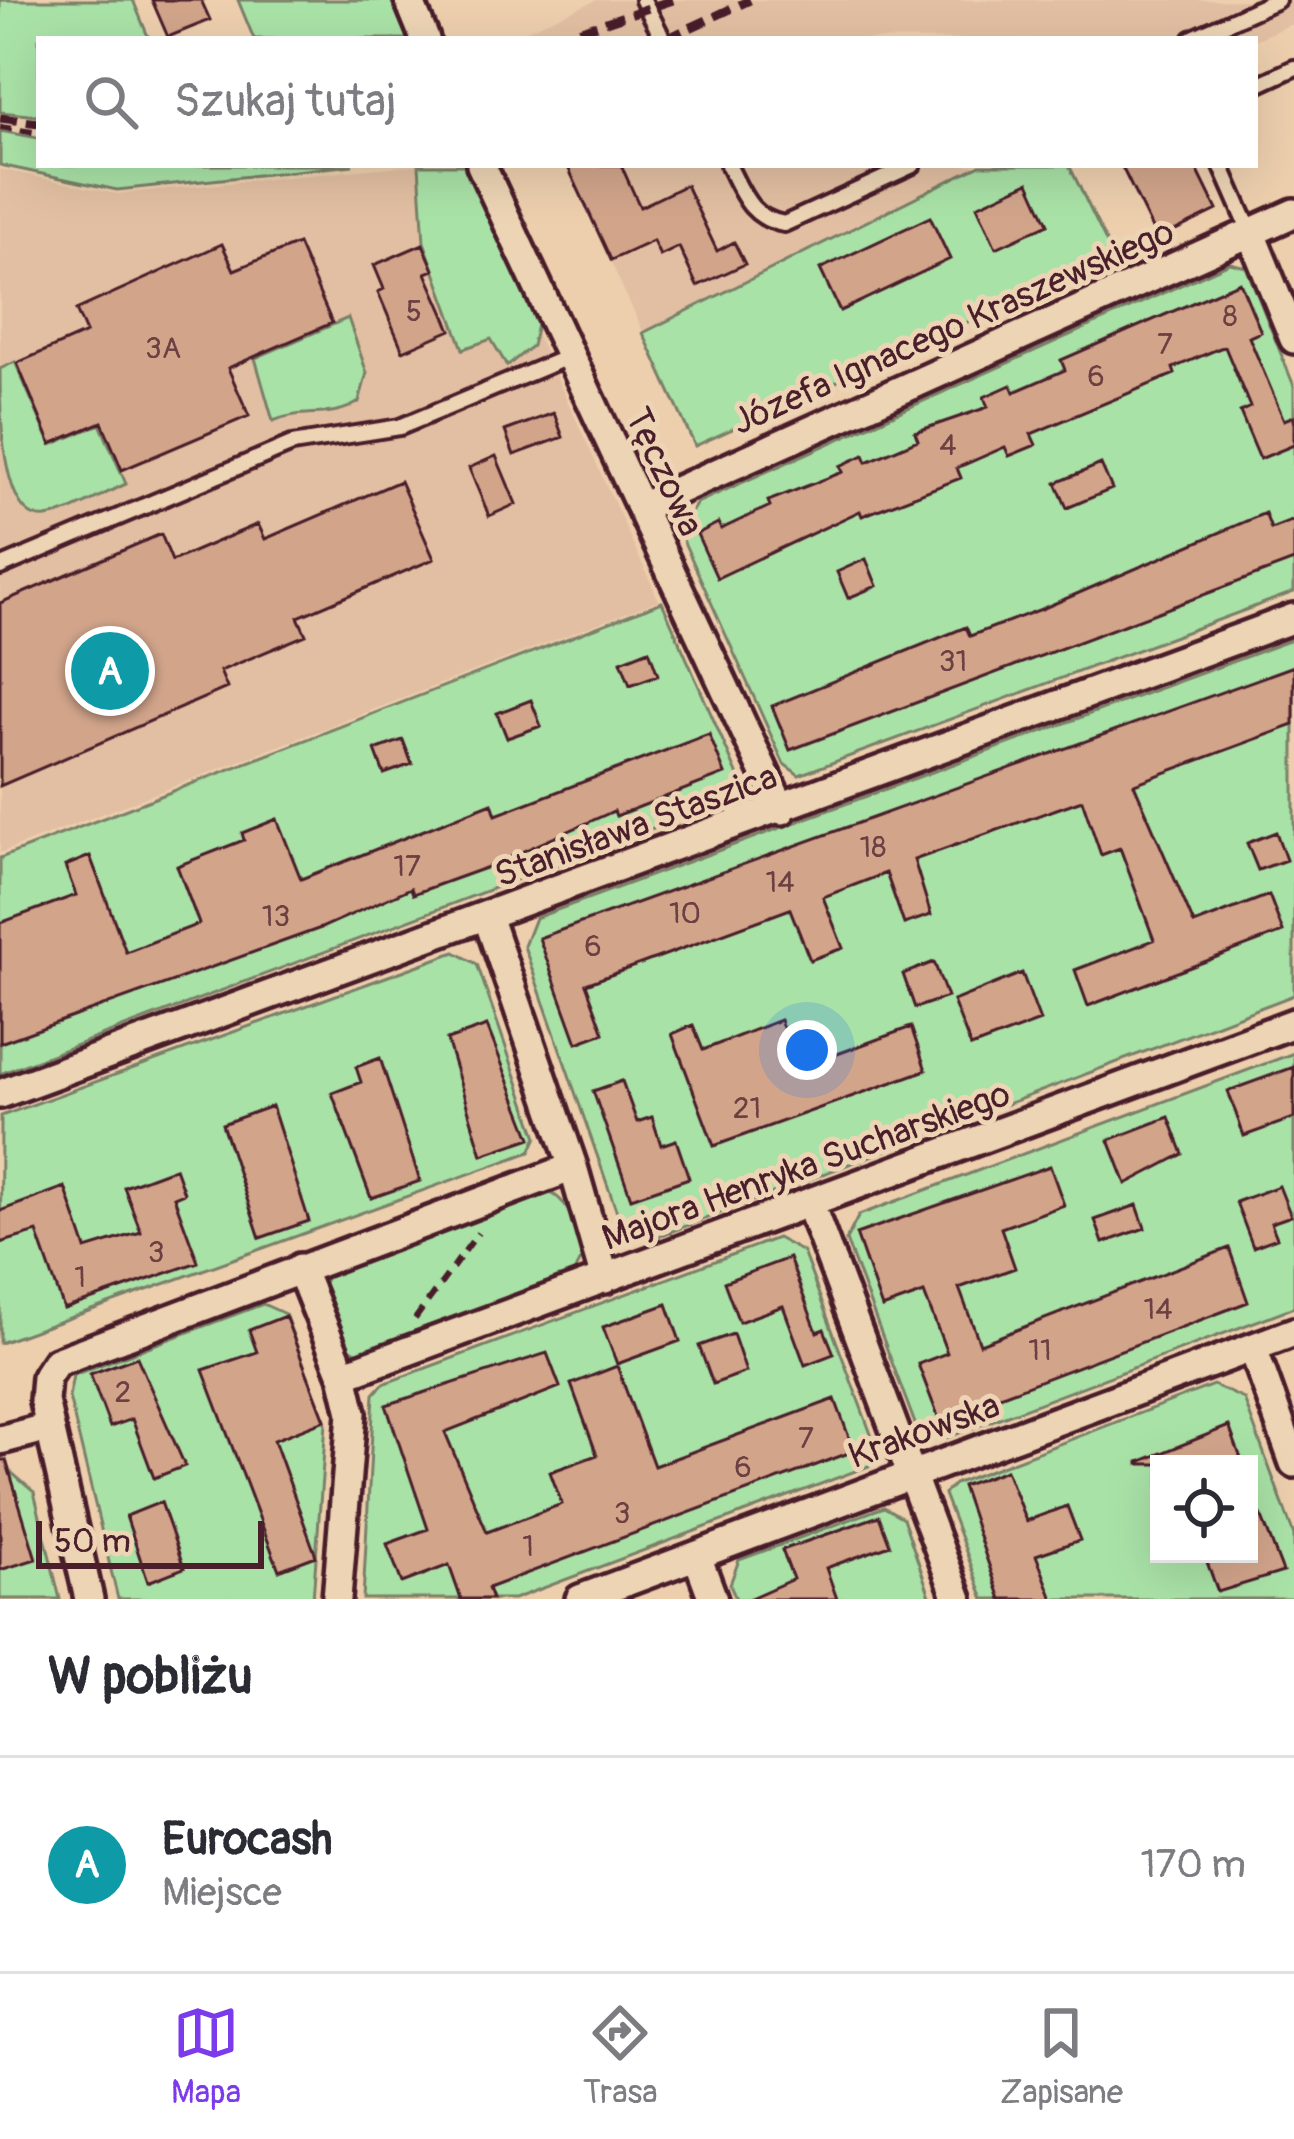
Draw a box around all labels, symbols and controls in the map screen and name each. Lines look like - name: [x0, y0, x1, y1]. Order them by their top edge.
- search box: [36, 36, 1258, 168]
- icon: search: [78, 69, 144, 135]
- text: Szukaj tutaj: [174, 74, 396, 130]
- street label: Józefa Ignacego Kraszewskiego: [725, 209, 1181, 445]
- house number: 5: [406, 293, 422, 330]
- house number: 8: [1222, 298, 1238, 335]
- house number: 7: [1157, 326, 1173, 363]
- house number: 3A: [145, 330, 181, 367]
- house number: 6: [1087, 358, 1105, 395]
- street label: Tęczowa: [615, 401, 713, 543]
- house number: 4: [939, 427, 957, 464]
- pin: A: [71, 626, 149, 716]
- house number: 31: [939, 643, 967, 680]
- street label: Stanisława Staszica: [489, 754, 783, 898]
- house number: 18: [860, 829, 886, 866]
- house number: 17: [393, 848, 421, 885]
- house number: 14: [765, 864, 795, 901]
- house number: 10: [669, 895, 701, 932]
- house number: 13: [262, 898, 290, 935]
- house number: 6: [584, 928, 602, 965]
- your location: [777, 1020, 837, 1080]
- street label: Majora Henryka Sucharskiego: [596, 1071, 1016, 1261]
- house number: 21: [733, 1090, 761, 1127]
- house number: 3: [148, 1234, 164, 1271]
- house number: 1: [74, 1259, 86, 1296]
- house number: 14: [1143, 1291, 1173, 1328]
- house number: 11: [1028, 1332, 1052, 1369]
- house number: 2: [115, 1374, 131, 1411]
- street label: Krakowska: [842, 1383, 1006, 1479]
- house number: 7: [798, 1420, 814, 1457]
- house number: 6: [734, 1449, 752, 1486]
- map controls: [1150, 1455, 1258, 1563]
- button: locate: [1150, 1455, 1258, 1563]
- house number: 3: [614, 1495, 630, 1532]
- scale bar: [36, 1515, 264, 1568]
- text: 50 m: [54, 1521, 131, 1562]
- house number: 1: [522, 1528, 534, 1565]
- text: W pobliżu: [48, 1645, 253, 1709]
- text: Eurocash: [162, 1812, 332, 1868]
- text: A: [74, 1840, 100, 1889]
- text: 170 m: [1140, 1840, 1246, 1889]
- text: Miejsce: [162, 1868, 282, 1917]
- tab: Mapa: [171, 2000, 241, 2113]
- tab: Trasa: [583, 2000, 658, 2113]
- tab: Zapisane: [1000, 2000, 1123, 2113]

